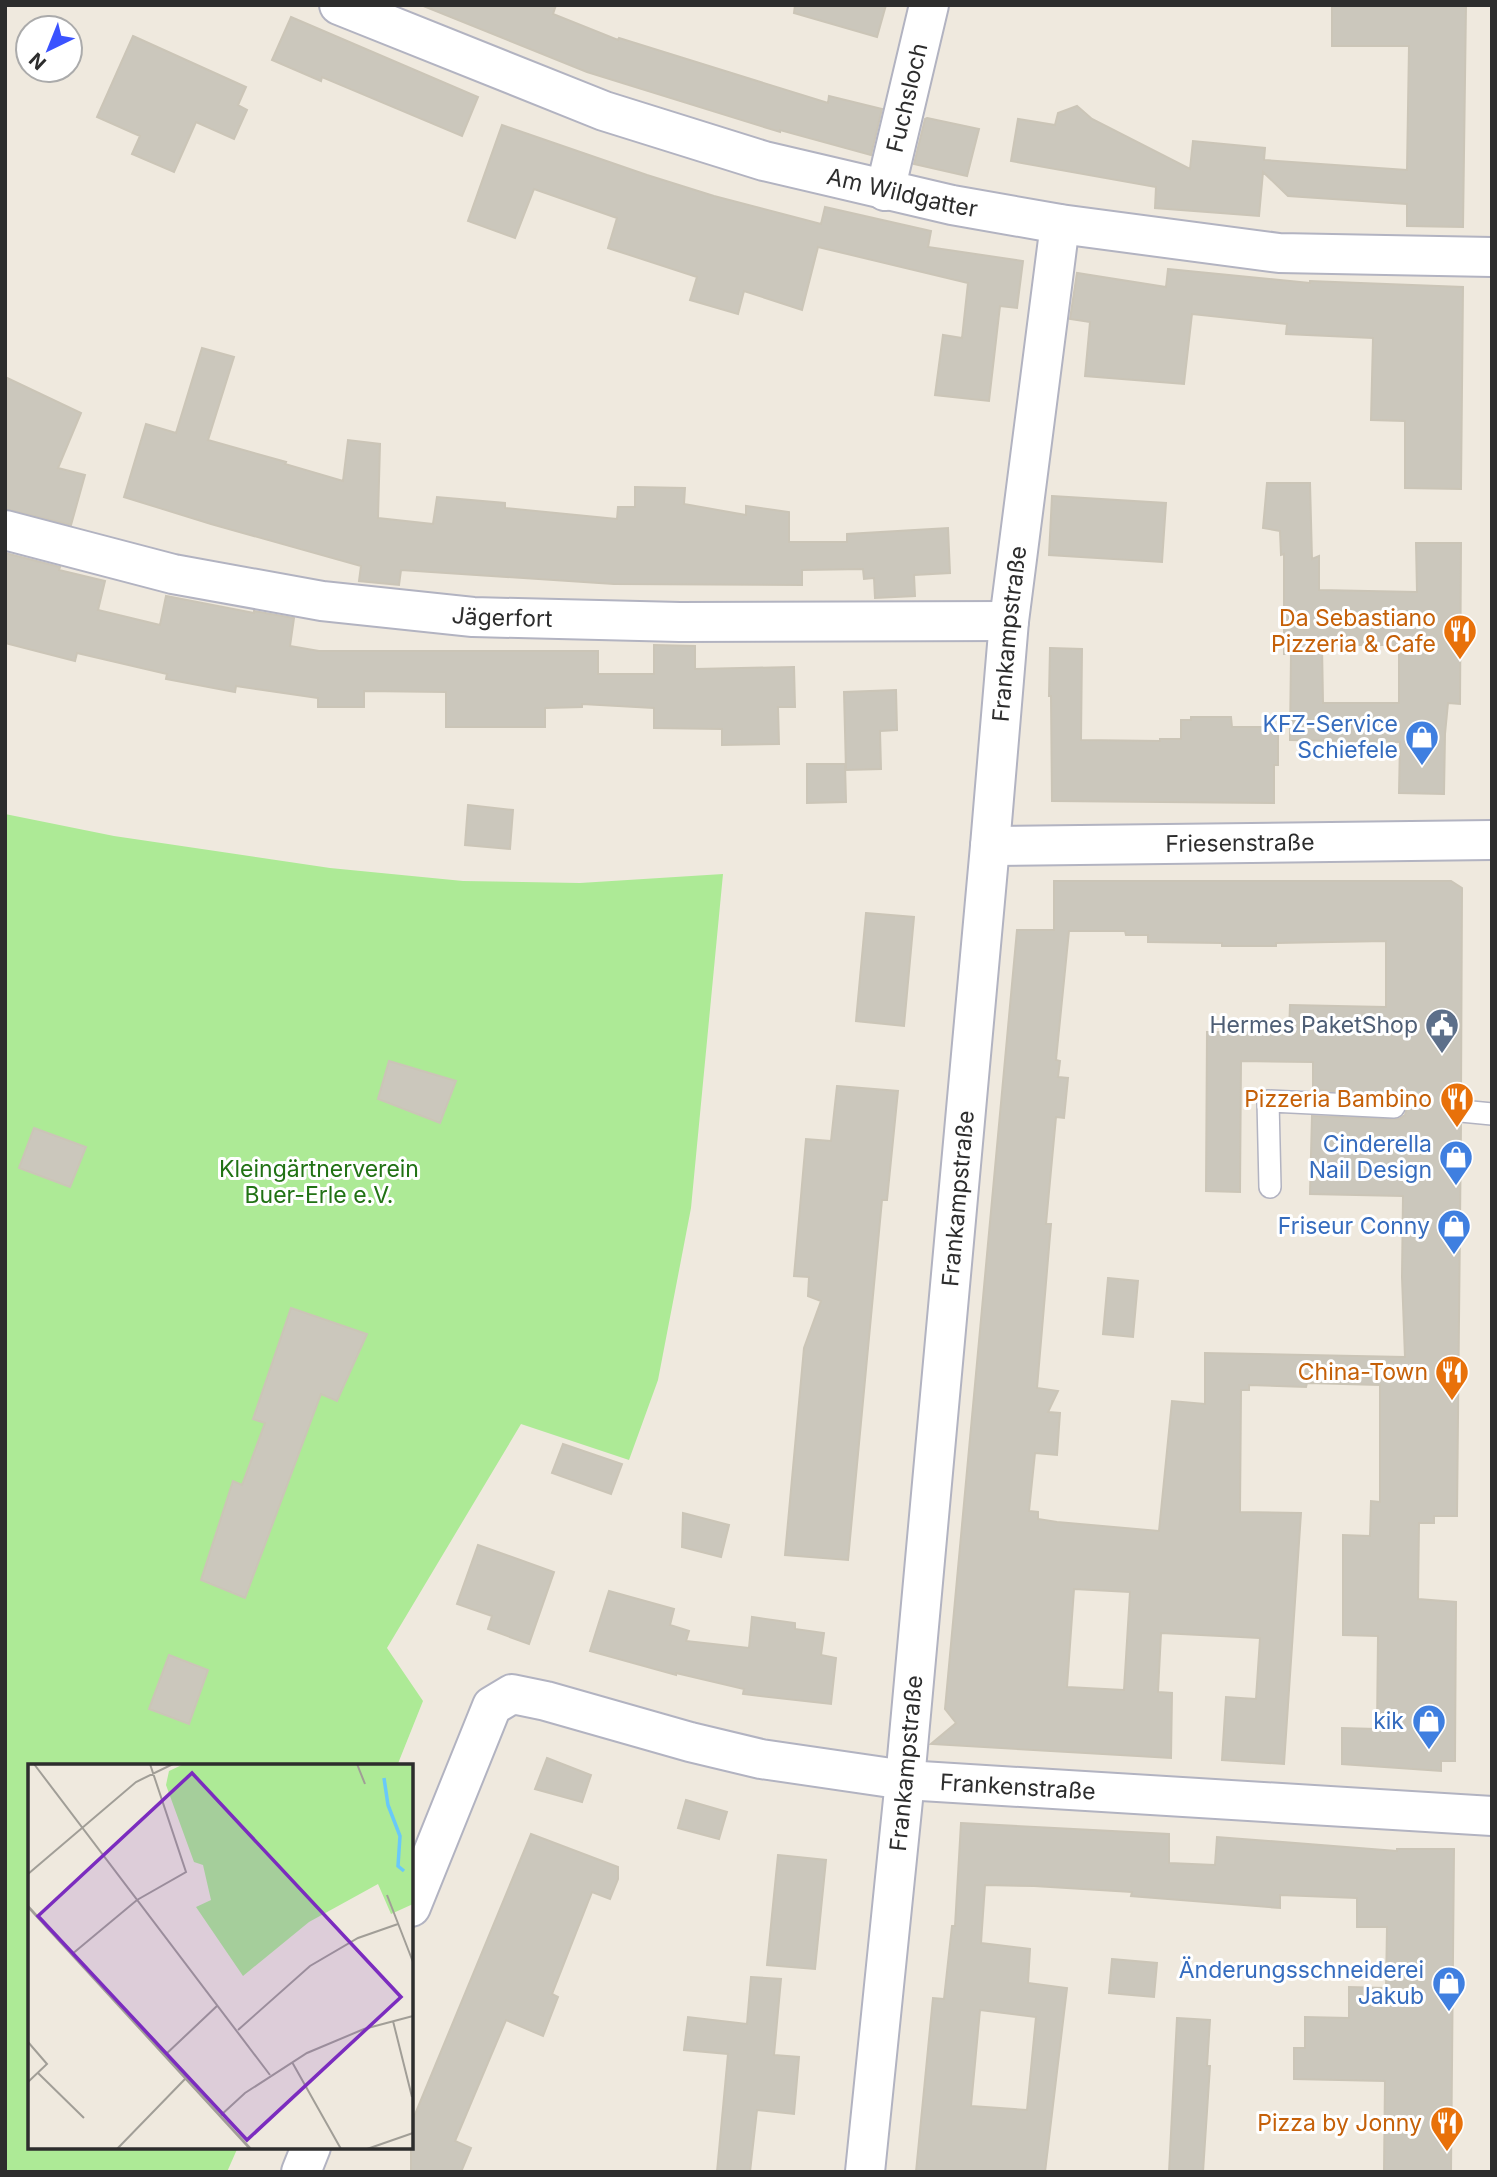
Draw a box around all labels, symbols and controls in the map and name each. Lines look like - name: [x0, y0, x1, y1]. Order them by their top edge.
- north arrow: [14, 14, 84, 84]
- street label: Fuchsloch: [881, 40, 934, 155]
- text: N: [25, 48, 51, 74]
- street label: Am Wildgatter: [824, 162, 980, 223]
- street label: Frankampstraße: [987, 544, 1033, 723]
- street label: Jägerfort: [450, 601, 553, 633]
- place label: Da Sebastiano Pizzeria & Cafe: [1271, 604, 1436, 658]
- restaurant icon: Da Sebastiano Pizzeria & Cafe: [1441, 612, 1479, 661]
- place label: KFZ-Service Schiefele: [1263, 710, 1398, 764]
- shop icon: KFZ-Service Schiefele: [1403, 718, 1441, 767]
- street label: Friesenstraße: [1165, 828, 1315, 858]
- public building icon: Hermes PaketShop: [1423, 1006, 1461, 1055]
- place label: Hermes PaketShop: [1209, 1011, 1418, 1039]
- restaurant icon: Pizzeria Bambino: [1438, 1080, 1476, 1129]
- place label: Pizzeria Bambino: [1244, 1085, 1432, 1113]
- street label: Frankampstraße: [936, 1109, 980, 1288]
- place label: Cinderella Nail Design: [1309, 1130, 1432, 1184]
- shop icon: Cinderella Nail Design: [1437, 1138, 1475, 1187]
- park label: Kleingärtnerverein Buer-Erle e.V.: [219, 1155, 419, 1209]
- shop icon: Friseur Conny: [1435, 1207, 1473, 1256]
- place label: Friseur Conny: [1278, 1212, 1430, 1240]
- restaurant icon: China-Town: [1433, 1353, 1471, 1402]
- place label: China-Town: [1298, 1358, 1428, 1386]
- street label: Frankampstraße: [884, 1674, 928, 1852]
- shop icon: kik: [1410, 1702, 1448, 1751]
- place label: kik: [1373, 1707, 1404, 1735]
- inset map: [28, 1764, 413, 2149]
- street label: Frankenstraße: [939, 1768, 1097, 1806]
- place label: Änderungsschneiderei Jakub: [1179, 1956, 1424, 2010]
- shop icon: Änderungsschneiderei Jakub: [1430, 1964, 1468, 2013]
- restaurant icon: Pizza by Jonny: [1428, 2104, 1466, 2153]
- place label: Pizza by Jonny: [1257, 2109, 1422, 2137]

